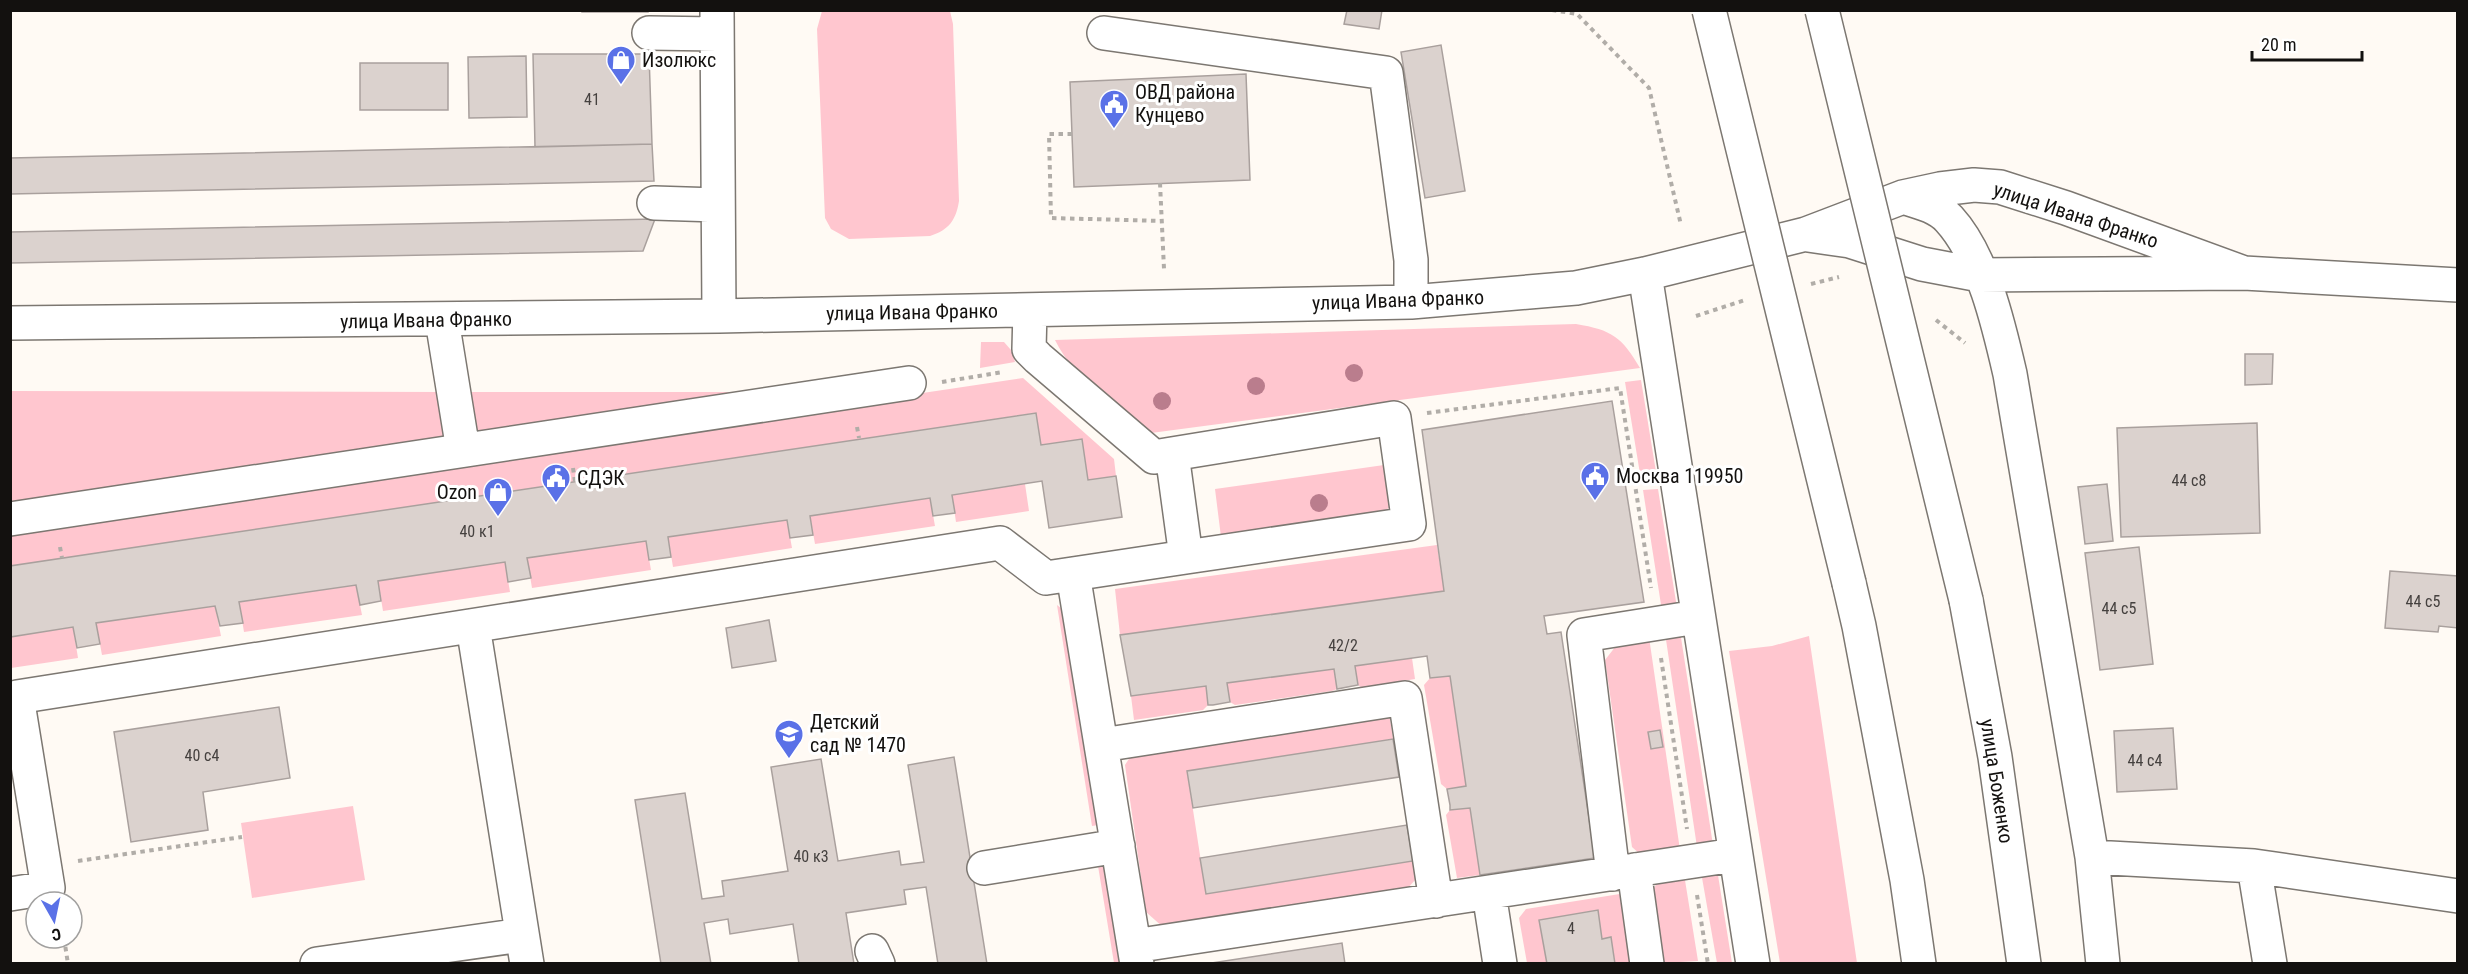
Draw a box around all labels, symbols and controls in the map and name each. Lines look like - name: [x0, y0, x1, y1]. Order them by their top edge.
- scale bar: [2252, 24, 2362, 62]
- text: 20 m: [2261, 34, 2296, 55]
- shop icon: Изолюкс: [605, 44, 637, 86]
- place label: Изолюкс: [642, 48, 716, 72]
- place label: ОВД района Кунцево: [1135, 80, 1235, 127]
- public building icon: ОВД района Кунцево: [1098, 88, 1130, 130]
- house number: 41: [584, 90, 600, 109]
- street label: улица Ивана Франко: [1991, 177, 2161, 253]
- street label: улица Ивана Франко: [1312, 285, 1484, 315]
- street label: улица Ивана Франко: [826, 299, 998, 325]
- street label: улица Ивана Франко: [340, 307, 512, 333]
- public building icon: Москва 119950: [1579, 460, 1611, 502]
- public building icon: СДЭК: [540, 462, 572, 504]
- place label: Москва 119950: [1616, 464, 1743, 488]
- place label: СДЭК: [577, 466, 625, 490]
- house number: 44 с8: [2172, 471, 2206, 490]
- shop icon: Ozon: [482, 476, 514, 518]
- place label: Ozon: [437, 480, 477, 504]
- house number: 40 к1: [459, 522, 495, 541]
- house number: 44 с5: [2406, 592, 2440, 611]
- house number: 44 с5: [2102, 599, 2136, 618]
- house number: 42/2: [1328, 636, 1358, 655]
- place label: Детский сад № 1470: [810, 710, 906, 757]
- street label: улица Боженко: [1975, 717, 2019, 845]
- school or university icon: Детский сад № 1470: [773, 718, 805, 760]
- house number: 40 с4: [185, 746, 219, 765]
- house number: 44 с4: [2128, 751, 2162, 770]
- house number: 40 к3: [793, 847, 829, 866]
- north arrow: [24, 890, 84, 950]
- house number: 4: [1567, 919, 1575, 938]
- text: С: [50, 924, 62, 944]

